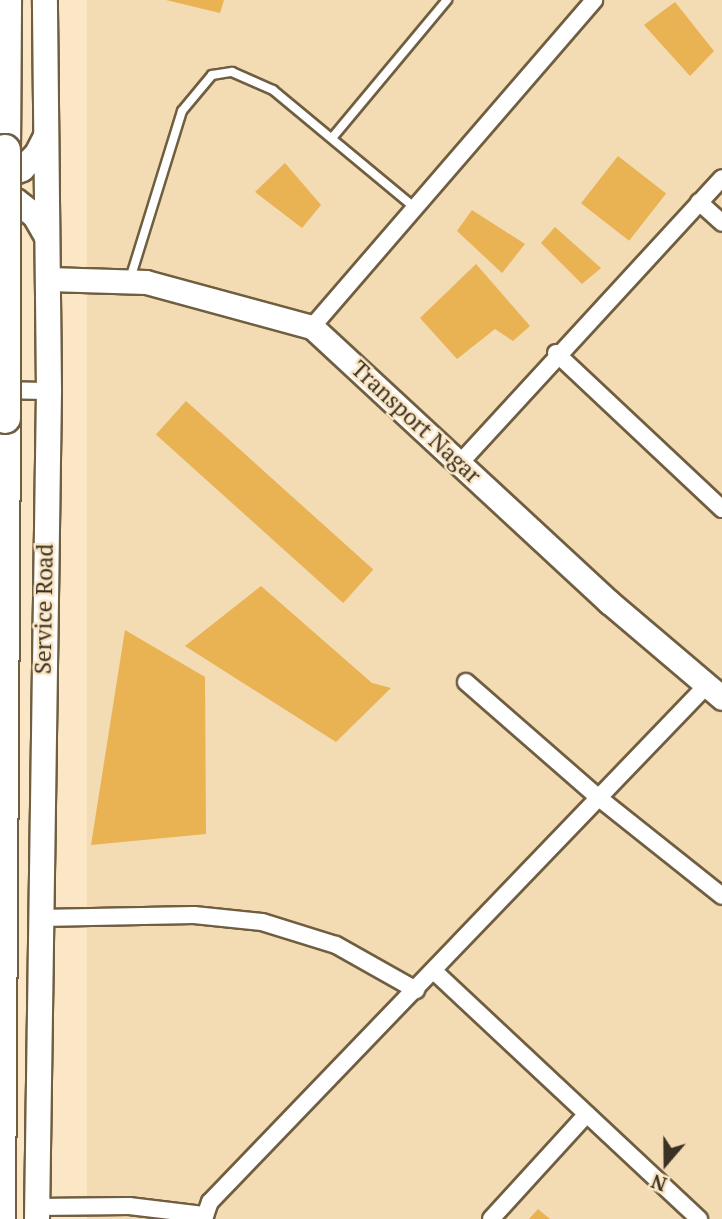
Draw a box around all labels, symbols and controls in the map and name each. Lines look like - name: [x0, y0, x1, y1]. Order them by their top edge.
- street label: Transport Nagar: [345, 355, 487, 489]
- street label: Service Road: [29, 544, 59, 674]
- north arrow: [631, 1128, 701, 1198]
- text: N: [648, 1169, 670, 1197]

